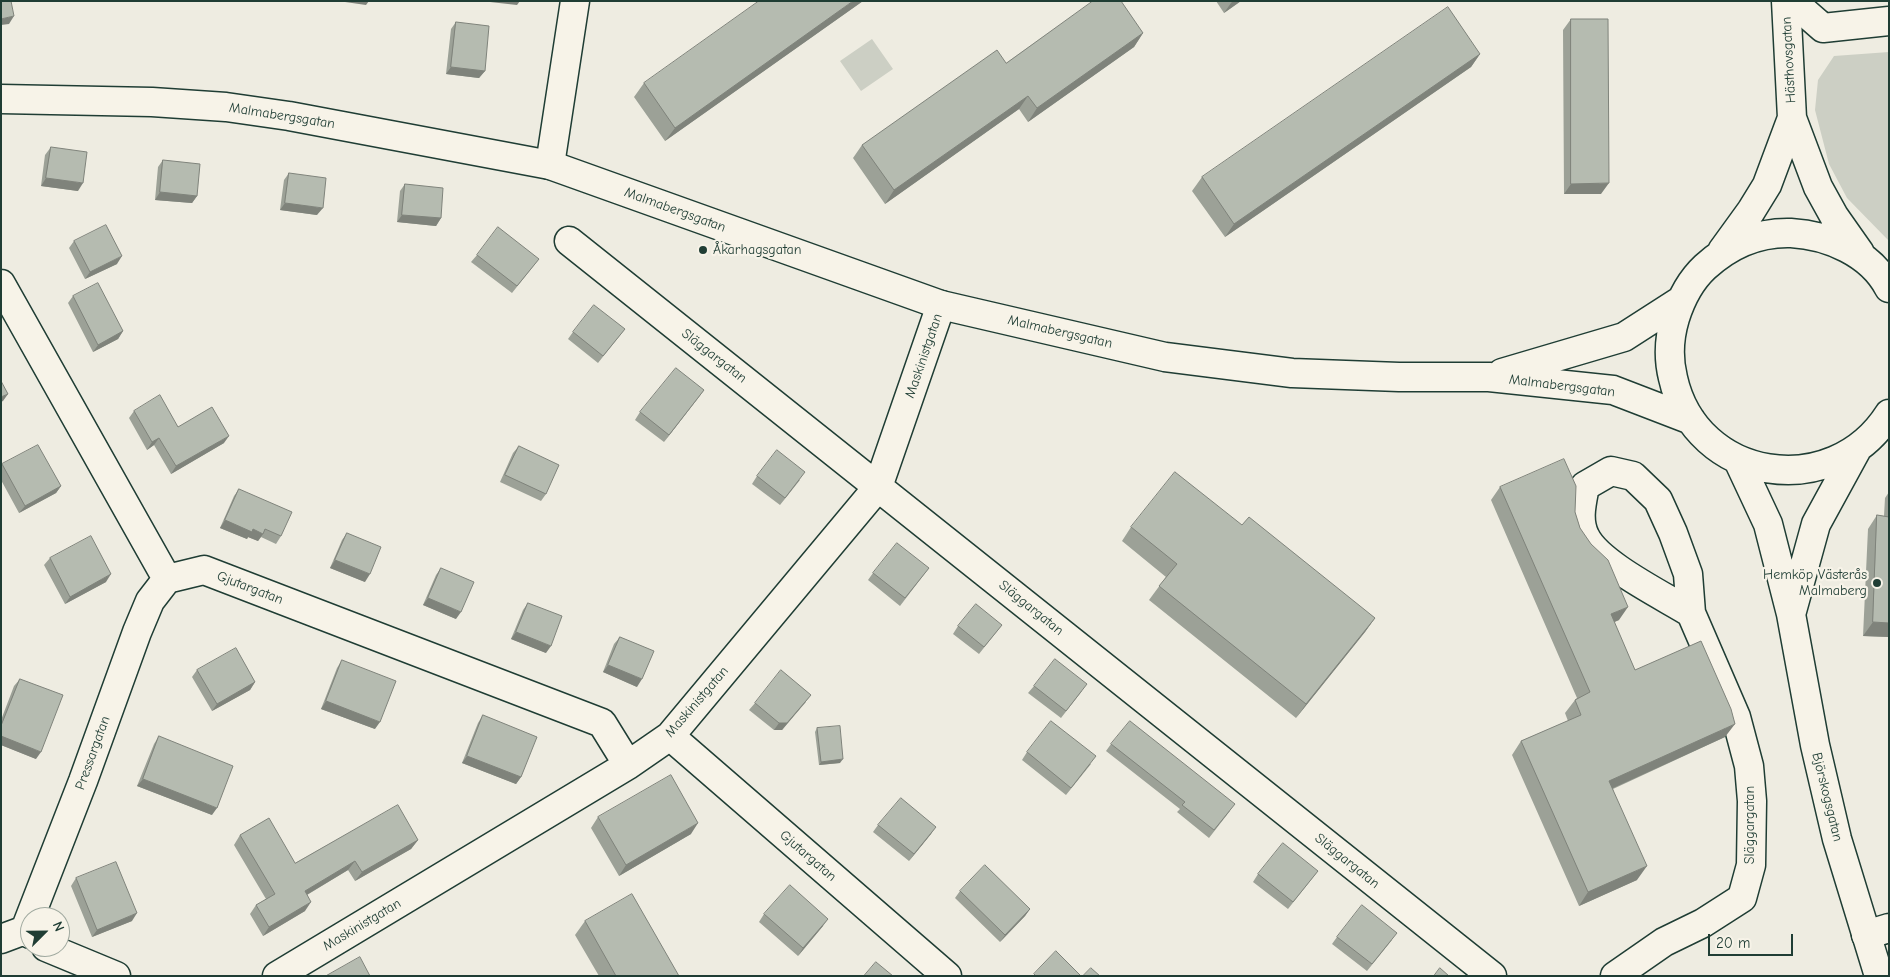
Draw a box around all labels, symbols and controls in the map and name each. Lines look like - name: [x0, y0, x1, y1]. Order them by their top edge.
- street label: Hästhovsgatan: [1778, 16, 1800, 104]
- street label: Malmabergsgatan: [228, 99, 336, 133]
- street label: Malmabergsgatan: [622, 184, 728, 236]
- place label: Åkarhagsgatan: [713, 242, 802, 258]
- marker: Åkarhagsgatan: [697, 244, 709, 256]
- street label: Maskinistgatan: [902, 312, 946, 400]
- street label: Malmabergsgatan: [1006, 312, 1114, 352]
- street label: Släggargatan: [678, 325, 750, 387]
- street label: Malmabergsgatan: [1508, 371, 1616, 401]
- place label: Hemköp Västerås Malmaberg: [1763, 567, 1867, 600]
- street label: Gjutargatan: [214, 568, 286, 608]
- street label: Släggargatan: [995, 577, 1067, 639]
- marker: Hemköp Västerås Malmaberg: [1871, 577, 1883, 589]
- street label: Maskinistgatan: [662, 663, 732, 741]
- street label: Pressargatan: [72, 714, 114, 792]
- street label: Björskogsgatan: [1808, 751, 1846, 843]
- street label: Släggargatan: [1742, 786, 1758, 864]
- street label: Gjutargatan: [776, 827, 840, 885]
- street label: Släggargatan: [1311, 830, 1383, 892]
- street label: Maskinistgatan: [320, 895, 404, 955]
- north arrow: [20, 907, 70, 957]
- text: N: [49, 919, 68, 934]
- scale bar: [1710, 924, 1795, 956]
- text: 20 m: [1716, 934, 1750, 952]

